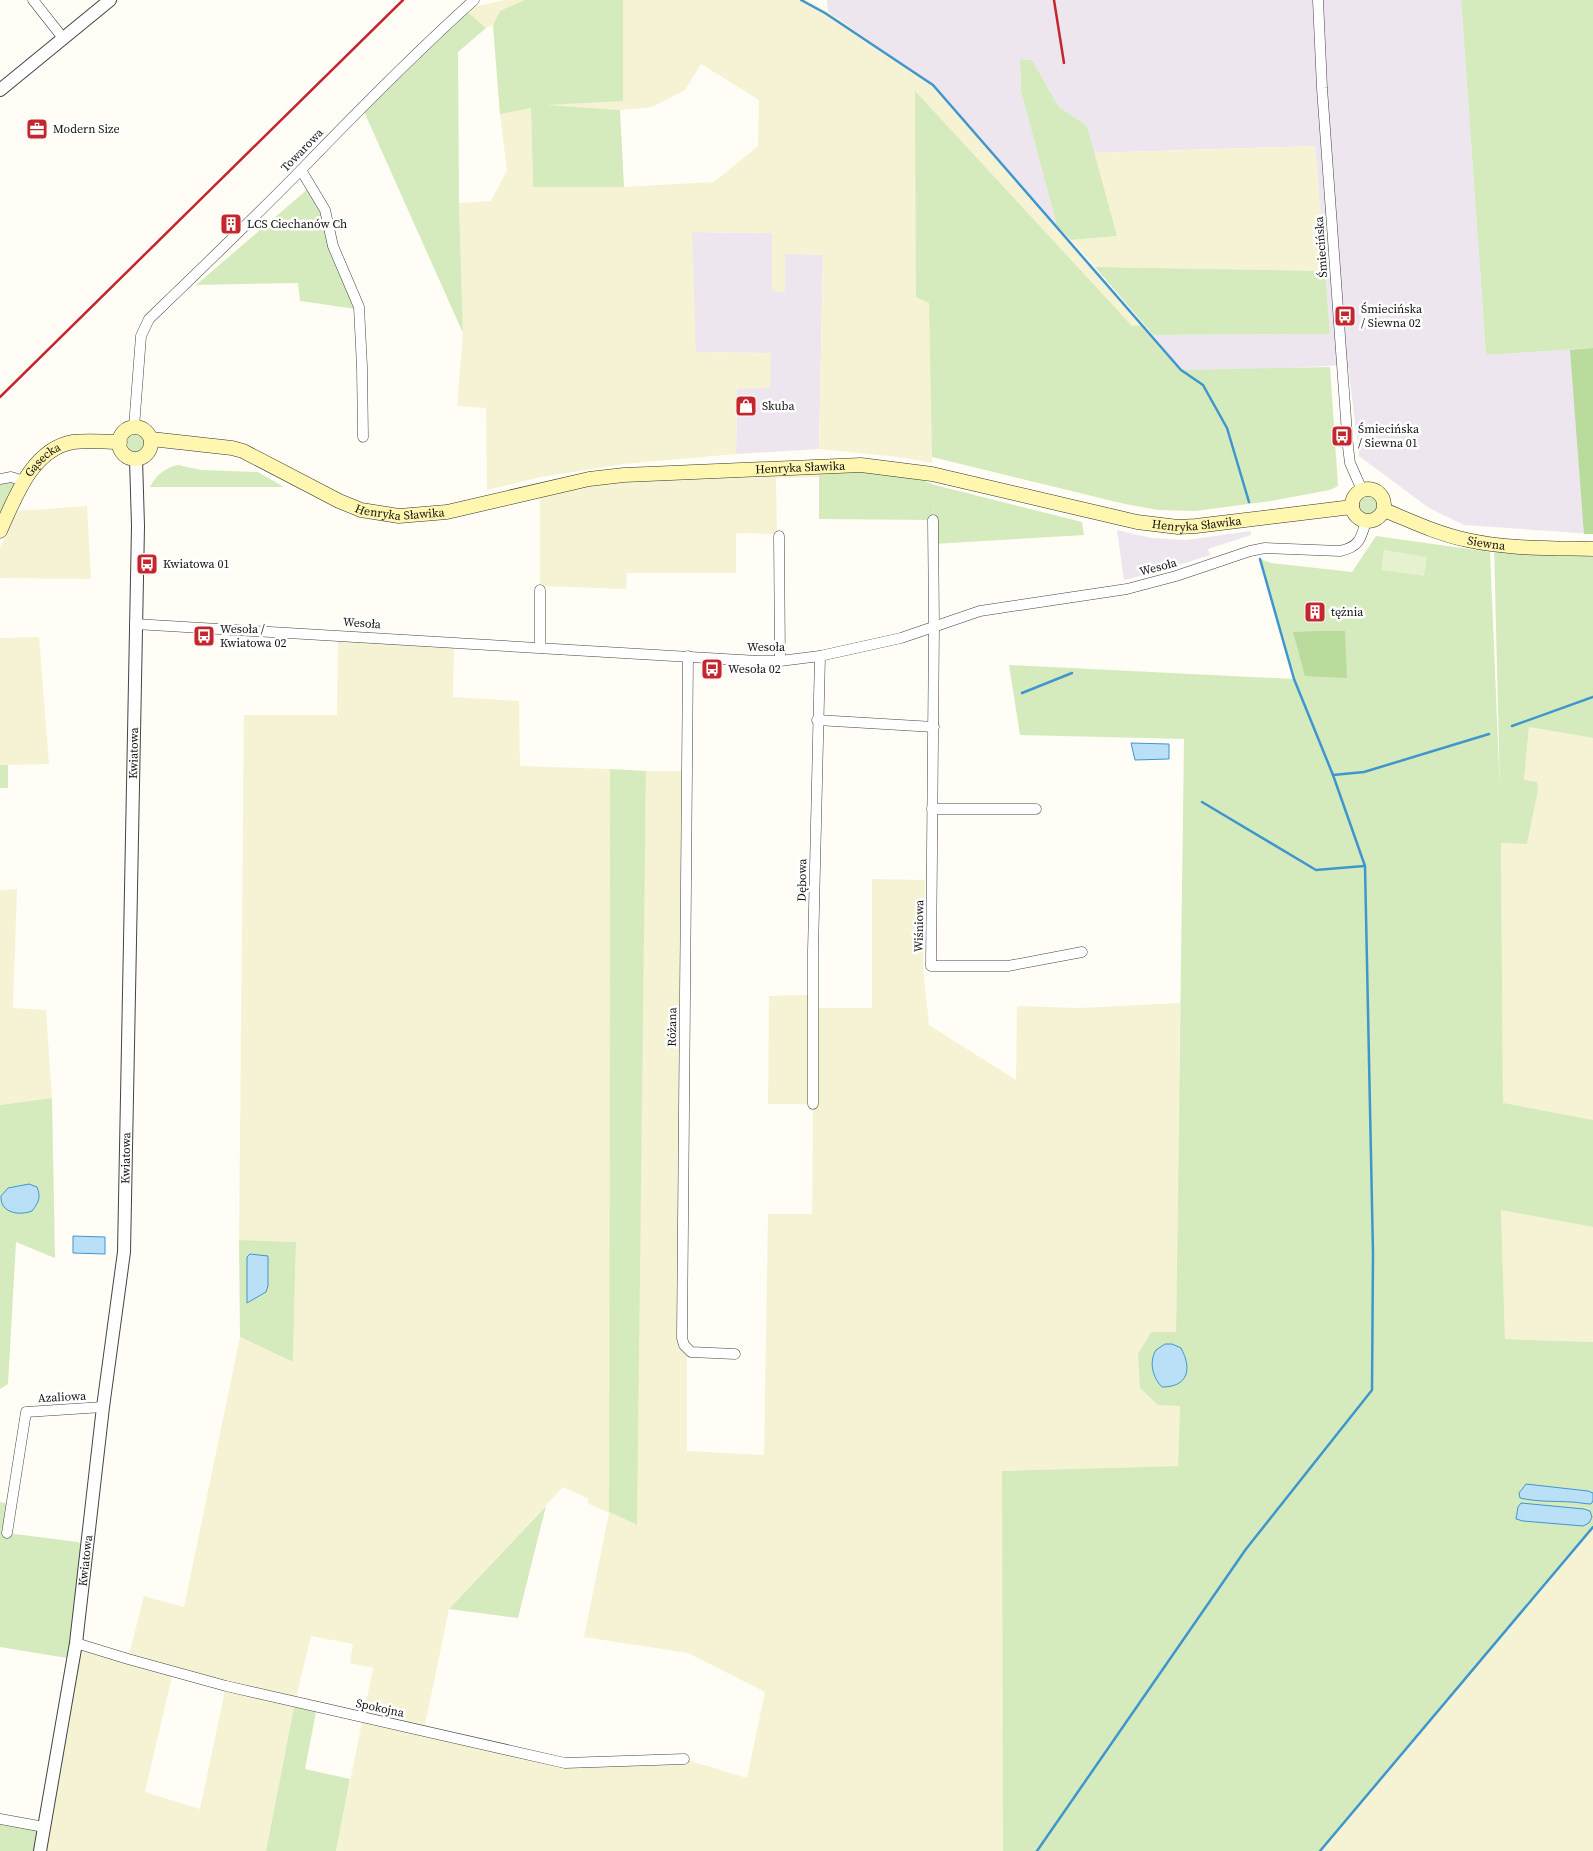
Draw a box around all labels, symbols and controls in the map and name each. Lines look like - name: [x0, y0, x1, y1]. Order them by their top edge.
- office icon: Modern Size: [25, 117, 49, 141]
- place label: Modern Size: [53, 121, 120, 137]
- street label: Towarowa: [277, 124, 327, 175]
- building icon: LCS Ciechanów Ch: [219, 212, 243, 236]
- street label: Śmiecińska: [1311, 215, 1331, 278]
- place label: LCS Ciechanów Ch: [247, 216, 347, 232]
- place label: Śmiecińska / Siewna 02: [1361, 301, 1423, 331]
- bus stop icon: Śmiecińska / Siewna 02: [1333, 304, 1357, 328]
- shop icon: Skuba: [734, 394, 758, 418]
- place label: Skuba: [762, 398, 796, 414]
- place label: Śmiecińska / Siewna 01: [1358, 421, 1420, 451]
- bus stop icon: Śmiecińska / Siewna 01: [1330, 424, 1354, 448]
- street label: Gąsecka: [21, 439, 64, 480]
- street label: Henryka Sławika: [755, 458, 846, 477]
- street label: Henryka Sławika: [352, 500, 446, 524]
- street label: Henryka Sławika: [1151, 512, 1243, 535]
- street label: Siewna: [1466, 532, 1507, 554]
- bus stop icon: Kwiatowa 01: [135, 552, 159, 576]
- street label: Wesoła: [1138, 554, 1179, 580]
- place label: Kwiatowa 01: [163, 556, 230, 572]
- building icon: tężnia: [1303, 600, 1327, 624]
- place label: tężnia: [1331, 604, 1364, 620]
- street label: Wesoła: [342, 614, 382, 632]
- place label: Wesoła / Kwiatowa 02: [220, 621, 287, 651]
- bus stop icon: Wesoła / Kwiatowa 02: [192, 624, 216, 648]
- street label: Wesoła: [747, 639, 786, 655]
- bus stop icon: Wesoła 02: [700, 657, 724, 681]
- place label: Wesoła 02: [728, 661, 781, 677]
- street label: Kwiatowa: [125, 726, 142, 779]
- street label: Dębowa: [794, 857, 810, 902]
- street label: Wiśniowa: [911, 899, 927, 952]
- street label: Różana: [664, 1006, 680, 1047]
- street label: Kwiatowa: [117, 1131, 134, 1184]
- street label: Azaliowa: [37, 1388, 87, 1406]
- street label: Kwiatowa: [75, 1533, 96, 1587]
- street label: Spokojna: [354, 1695, 407, 1721]

